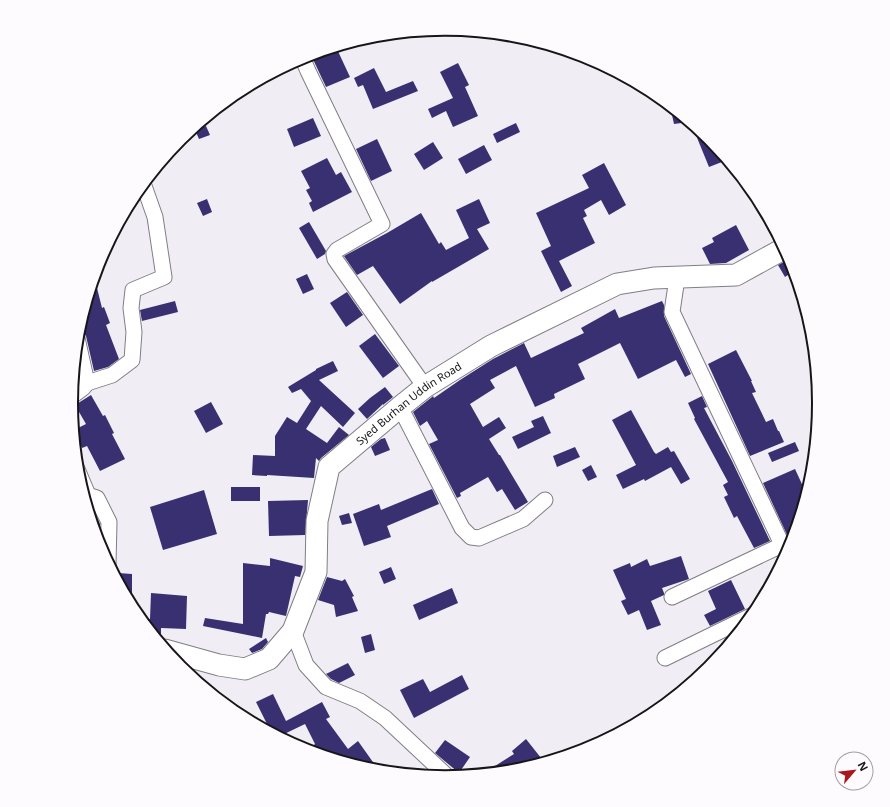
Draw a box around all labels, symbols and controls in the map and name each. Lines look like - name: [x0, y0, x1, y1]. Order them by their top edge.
- street label: Syed Burhan Uddin Road: [352, 358, 464, 448]
- north arrow: [834, 751, 874, 791]
- text: N: [855, 759, 872, 774]

